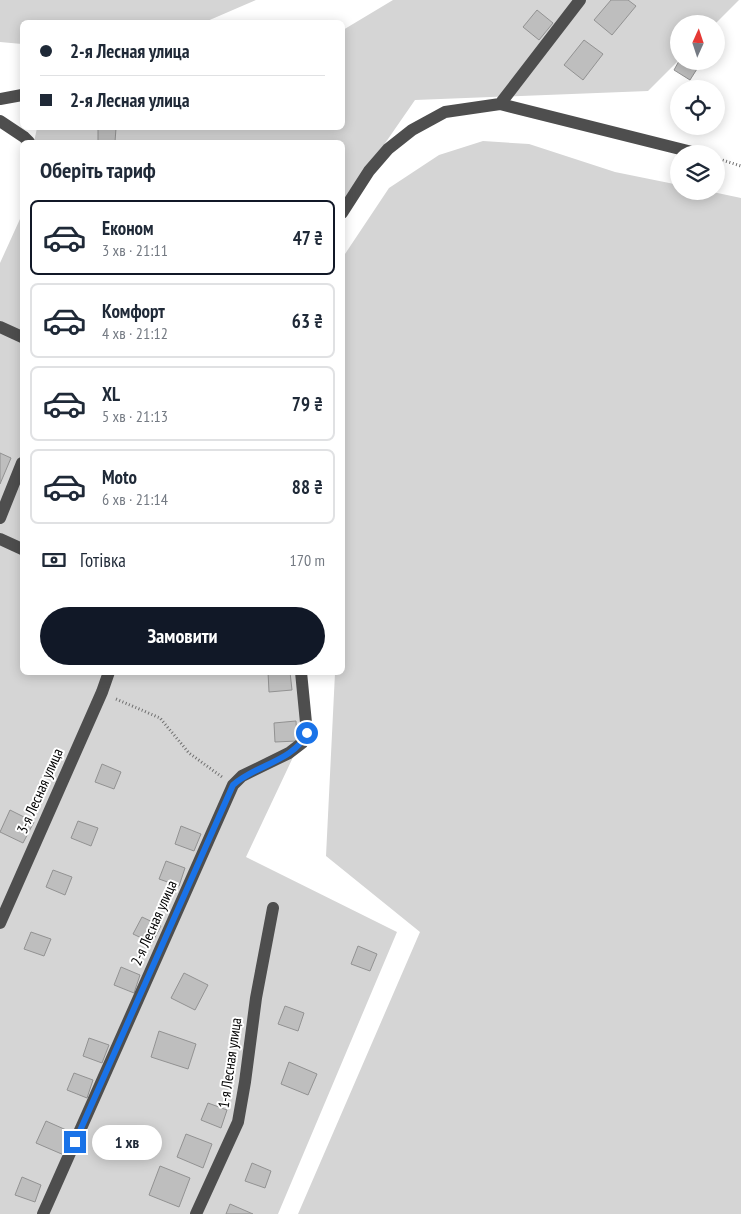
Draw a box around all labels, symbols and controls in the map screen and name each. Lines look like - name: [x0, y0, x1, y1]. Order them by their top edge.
- north arrow: [670, 15, 725, 70]
- map controls: [670, 15, 725, 200]
- text: 2-я Лесная улица: [70, 39, 189, 63]
- button: locate: [670, 80, 725, 135]
- text: 2-я Лесная улица: [70, 88, 189, 112]
- button: layers: [670, 145, 725, 200]
- text: Оберіть тариф: [40, 156, 156, 184]
- icon: car: [42, 215, 87, 260]
- text: Економ: [102, 216, 154, 240]
- text: 47 ₴: [293, 226, 323, 250]
- text: 3 хв · 21:11: [102, 240, 168, 260]
- icon: car: [42, 298, 87, 343]
- text: Комфорт: [102, 299, 165, 323]
- text: 63 ₴: [292, 309, 323, 333]
- text: 4 хв · 21:12: [102, 323, 168, 343]
- icon: car: [42, 381, 87, 426]
- text: XL: [102, 382, 120, 406]
- text: 79 ₴: [292, 392, 323, 416]
- text: 5 хв · 21:13: [102, 406, 168, 426]
- icon: car: [42, 464, 87, 509]
- text: Moto: [102, 465, 137, 489]
- text: 88 ₴: [292, 475, 323, 499]
- text: 6 хв · 21:14: [102, 489, 168, 509]
- icon: cash: [40, 546, 68, 574]
- text: Готівка: [80, 548, 126, 572]
- text: 170 m: [290, 550, 325, 570]
- button: Замовити: [40, 607, 325, 665]
- route start: [296, 722, 318, 744]
- street label: 3-я Лесная улица: [12, 745, 67, 836]
- street label: 2-я Лесная улица: [126, 877, 181, 968]
- street label: 1-я Лесная улица: [214, 1016, 245, 1109]
- callout: 1 хв: [92, 1124, 162, 1160]
- route end: [64, 1131, 86, 1153]
- text: 1 хв: [115, 1132, 139, 1152]

